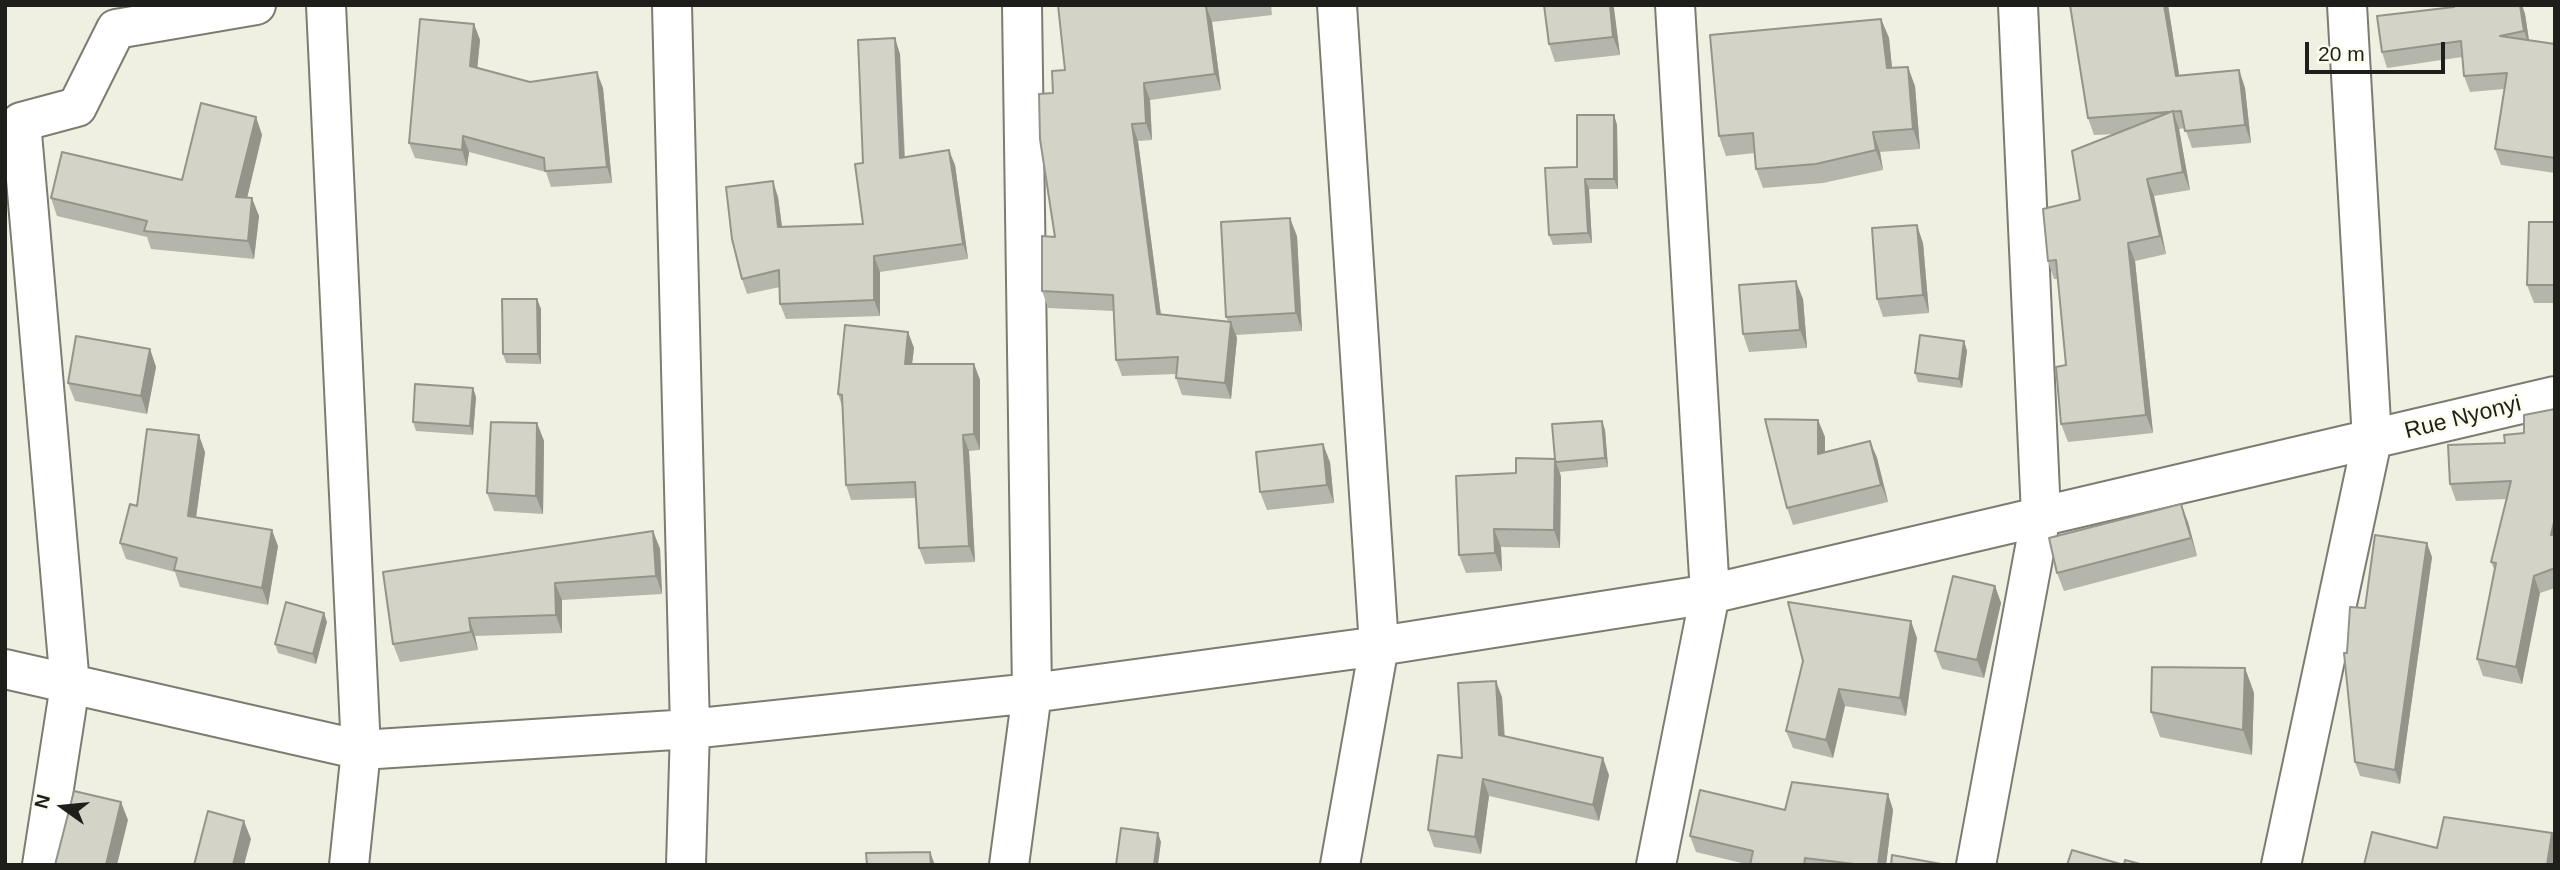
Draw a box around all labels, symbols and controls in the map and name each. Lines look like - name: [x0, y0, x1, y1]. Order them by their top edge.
- scale bar: [2308, 28, 2448, 72]
- text: 20 m: [2318, 42, 2365, 65]
- street label: Rue Nyonyi: [2402, 390, 2524, 446]
- north arrow: [28, 772, 98, 842]
- text: N: [30, 792, 54, 811]

